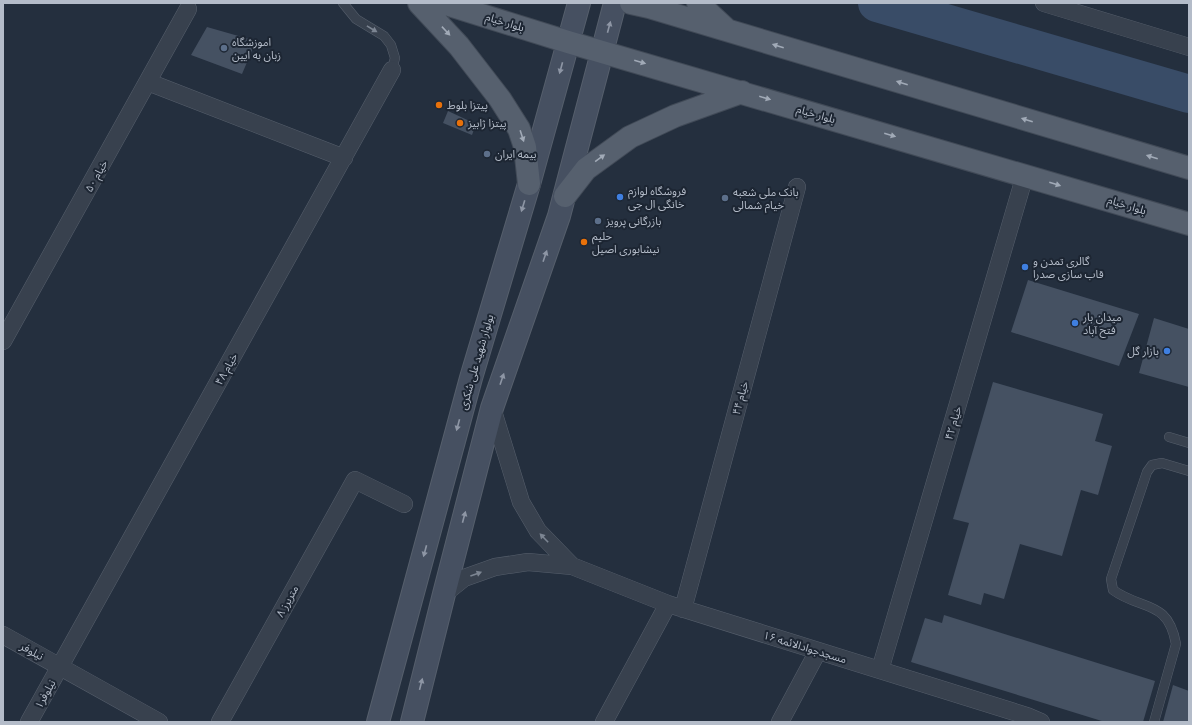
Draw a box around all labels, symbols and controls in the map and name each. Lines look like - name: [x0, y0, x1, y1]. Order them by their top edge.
- street label: بلوار خیام: [484, 10, 526, 35]
- one-way arrow: [606, 21, 612, 33]
- one-way arrow: [366, 25, 378, 32]
- one-way arrow: [441, 27, 450, 36]
- place label: اموزشگاه زبان به ایین: [232, 36, 281, 62]
- marker: اموزشگاه زبان به ایین: [219, 43, 229, 53]
- one-way arrow: [771, 43, 783, 49]
- one-way arrow: [634, 59, 646, 65]
- one-way arrow: [558, 61, 564, 74]
- one-way arrow: [896, 80, 908, 86]
- one-way arrow: [759, 95, 771, 101]
- place label: پیتزا بلوط: [447, 99, 488, 113]
- marker: پیتزا بلوط: [434, 100, 444, 110]
- street label: بلوار خیام: [795, 103, 837, 127]
- place label: پیتزا ژابیز: [467, 117, 507, 131]
- one-way arrow: [1021, 117, 1033, 123]
- marker: پیتزا ژابیز: [455, 118, 465, 128]
- one-way arrow: [519, 131, 525, 143]
- one-way arrow: [884, 132, 896, 138]
- place label: بیمه ایران: [495, 148, 537, 161]
- marker: بیمه ایران: [482, 149, 492, 159]
- one-way arrow: [595, 154, 606, 162]
- one-way arrow: [1145, 154, 1157, 160]
- street label: خیام ۵۰: [82, 158, 112, 195]
- one-way arrow: [1049, 181, 1061, 187]
- place label: فروشگاه لوازم خانگی ال جی: [628, 185, 686, 211]
- place label: بانک ملی شعبه خیام شمالی: [733, 186, 799, 213]
- marker: فروشگاه لوازم خانگی ال جی: [615, 192, 625, 202]
- marker: بانک ملی شعبه خیام شمالی: [720, 193, 730, 203]
- street label: بلوار خیام: [1106, 193, 1148, 218]
- one-way arrow: [519, 201, 525, 213]
- place label: بازرگانی پرویز: [605, 215, 661, 229]
- marker: بازرگانی پرویز: [593, 216, 603, 226]
- place label: حلیم نیشابوری اصیل: [592, 230, 659, 256]
- marker: حلیم نیشابوری اصیل: [579, 237, 589, 247]
- one-way arrow: [542, 250, 548, 262]
- place label: گالری تمدن و قاب سازی صدرا: [1033, 255, 1104, 281]
- marker: گالری تمدن و قاب سازی صدرا: [1020, 262, 1030, 272]
- place label: میدان بار فتح آباد: [1082, 311, 1122, 338]
- street label: بولوار شهید علی شکری: [457, 313, 496, 411]
- marker: میدان بار فتح آباد: [1070, 318, 1080, 328]
- place label: بازار گل: [1127, 345, 1159, 358]
- marker: بازار گل: [1162, 346, 1172, 356]
- street label: خیام ۴۸: [212, 351, 242, 388]
- one-way arrow: [500, 372, 506, 384]
- street label: خیام ۴۴: [730, 379, 752, 417]
- street label: خیام ۴۲: [943, 404, 966, 442]
- one-way arrow: [455, 419, 461, 431]
- one-way arrow: [461, 511, 467, 524]
- one-way arrow: [539, 533, 549, 543]
- one-way arrow: [422, 545, 428, 557]
- one-way arrow: [471, 570, 483, 576]
- street label: ۸ متریرز: [273, 583, 302, 620]
- street label: مسجدجوادالائمه ۱۶: [762, 629, 848, 666]
- street label: نیلوفر: [17, 639, 46, 663]
- street label: نیلوفر۱: [32, 677, 59, 711]
- one-way arrow: [419, 678, 425, 690]

